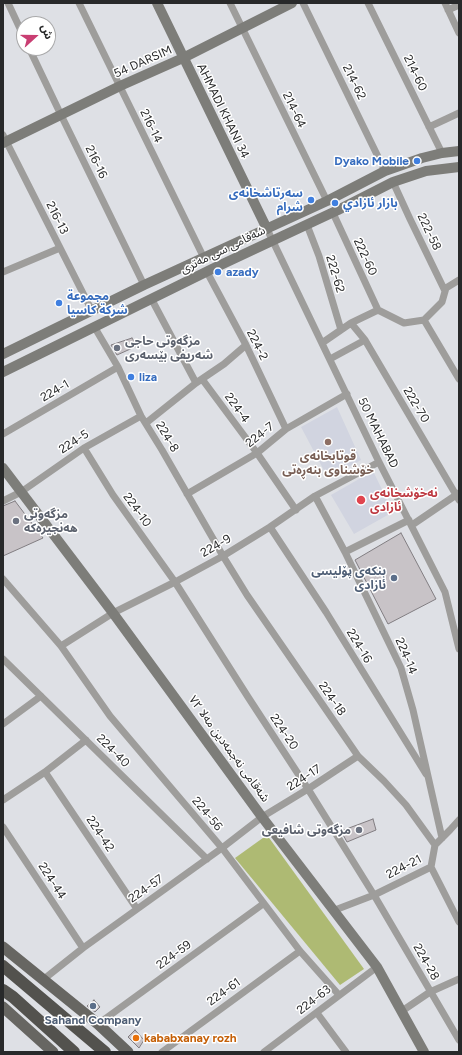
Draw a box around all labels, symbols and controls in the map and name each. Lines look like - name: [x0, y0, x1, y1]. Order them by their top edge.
- north arrow: [16, 16, 56, 56]
- text: ش: [38, 23, 56, 41]
- street label: 54 DARSIM: [112, 43, 174, 81]
- street label: 214-60: [400, 52, 430, 94]
- street label: AHMADI KHANI 34: [194, 61, 252, 161]
- street label: 214-62: [339, 62, 369, 102]
- street label: 214-64: [279, 90, 309, 130]
- street label: 216-14: [137, 107, 165, 145]
- street label: 216-16: [82, 143, 110, 181]
- place label: Dyako Mobile: [334, 154, 409, 168]
- marker: Dyako Mobile: [412, 156, 422, 166]
- place label: سە‌رتاشخانە‌ی شرام: [229, 186, 303, 214]
- marker: سە‌رتاشخانە‌ی شرام: [306, 195, 316, 205]
- place label: بازار ئازادي: [343, 196, 398, 210]
- marker: بازار ئازادي: [330, 198, 340, 208]
- street label: 216-13: [43, 199, 71, 237]
- street label: 222-58: [414, 211, 444, 253]
- street label: شەقامی سی مەتری: [178, 223, 268, 277]
- street label: 222-60: [350, 236, 380, 278]
- street label: 222-62: [322, 253, 348, 295]
- place label: azady: [226, 265, 259, 279]
- marker: azady: [213, 267, 223, 277]
- place label: مجموعة شرکة کاسیا: [67, 289, 128, 317]
- marker: مجموعة شرکة کاسیا: [54, 298, 64, 308]
- street label: 224-2: [243, 327, 271, 363]
- place label: مزگەوتی حاجی شەریفی بێسەری: [125, 334, 213, 362]
- marker: مزگەوتی حاجی شەریفی بێسەری: [112, 343, 122, 353]
- place label: liza: [139, 370, 157, 384]
- marker: liza: [126, 372, 136, 382]
- street label: 224-1: [38, 377, 72, 405]
- street label: 222-70: [400, 384, 432, 426]
- street label: 224-4: [221, 390, 253, 426]
- street label: 50 MAHABAD: [355, 395, 401, 471]
- street label: 224-8: [152, 419, 182, 455]
- street label: 224-7: [243, 419, 277, 451]
- street label: 224-5: [56, 427, 92, 457]
- marker: قوتابخانەی خۆشناوی بنەڕەتی: [323, 437, 333, 447]
- place label: قوتابخانەی خۆشناوی بنەڕەتی: [282, 449, 374, 477]
- place label: نەخۆشخانەی ئازادی: [370, 486, 438, 514]
- street label: 224-10: [120, 490, 154, 530]
- marker: نەخۆشخانەی ئازادی: [355, 494, 367, 506]
- place label: مزگەوتی ھەنجیرەکە: [24, 507, 78, 535]
- marker: مزگەوتی ھەنجیرەکە: [11, 516, 21, 526]
- street label: 224-9: [198, 532, 234, 560]
- place label: بنکەی پۆلیسی ئازادی: [311, 564, 386, 592]
- marker: بنکەی پۆلیسی ئازادی: [389, 573, 399, 583]
- street label: 224-16: [343, 626, 375, 666]
- street label: 224-14: [392, 636, 420, 676]
- street label: 224-18: [315, 679, 349, 719]
- street label: شەقامی نەجمەدین مەلا ٧٢: [186, 693, 272, 805]
- street label: 224-20: [267, 711, 301, 753]
- street label: 224-40: [93, 731, 133, 771]
- street label: 224-17: [284, 762, 324, 794]
- street label: 224-56: [189, 794, 225, 834]
- street label: 224-42: [83, 813, 117, 855]
- place label: مزگەوتی شافیعی: [262, 823, 351, 837]
- marker: مزگەوتی شافیعی: [354, 825, 364, 835]
- street label: 224-21: [384, 852, 424, 882]
- street label: 224-44: [35, 860, 69, 902]
- street label: 224-57: [126, 872, 166, 906]
- street label: 224-59: [154, 938, 194, 972]
- street label: 224-28: [410, 941, 442, 983]
- street label: 224-61: [205, 975, 243, 1009]
- street label: 224-63: [294, 982, 334, 1018]
- marker: Sahand Company: [88, 1001, 98, 1011]
- place label: Sahand Company: [44, 1013, 142, 1027]
- place label: kababxanay rozh: [144, 1031, 237, 1045]
- marker: kababxanay rozh: [131, 1033, 141, 1043]

